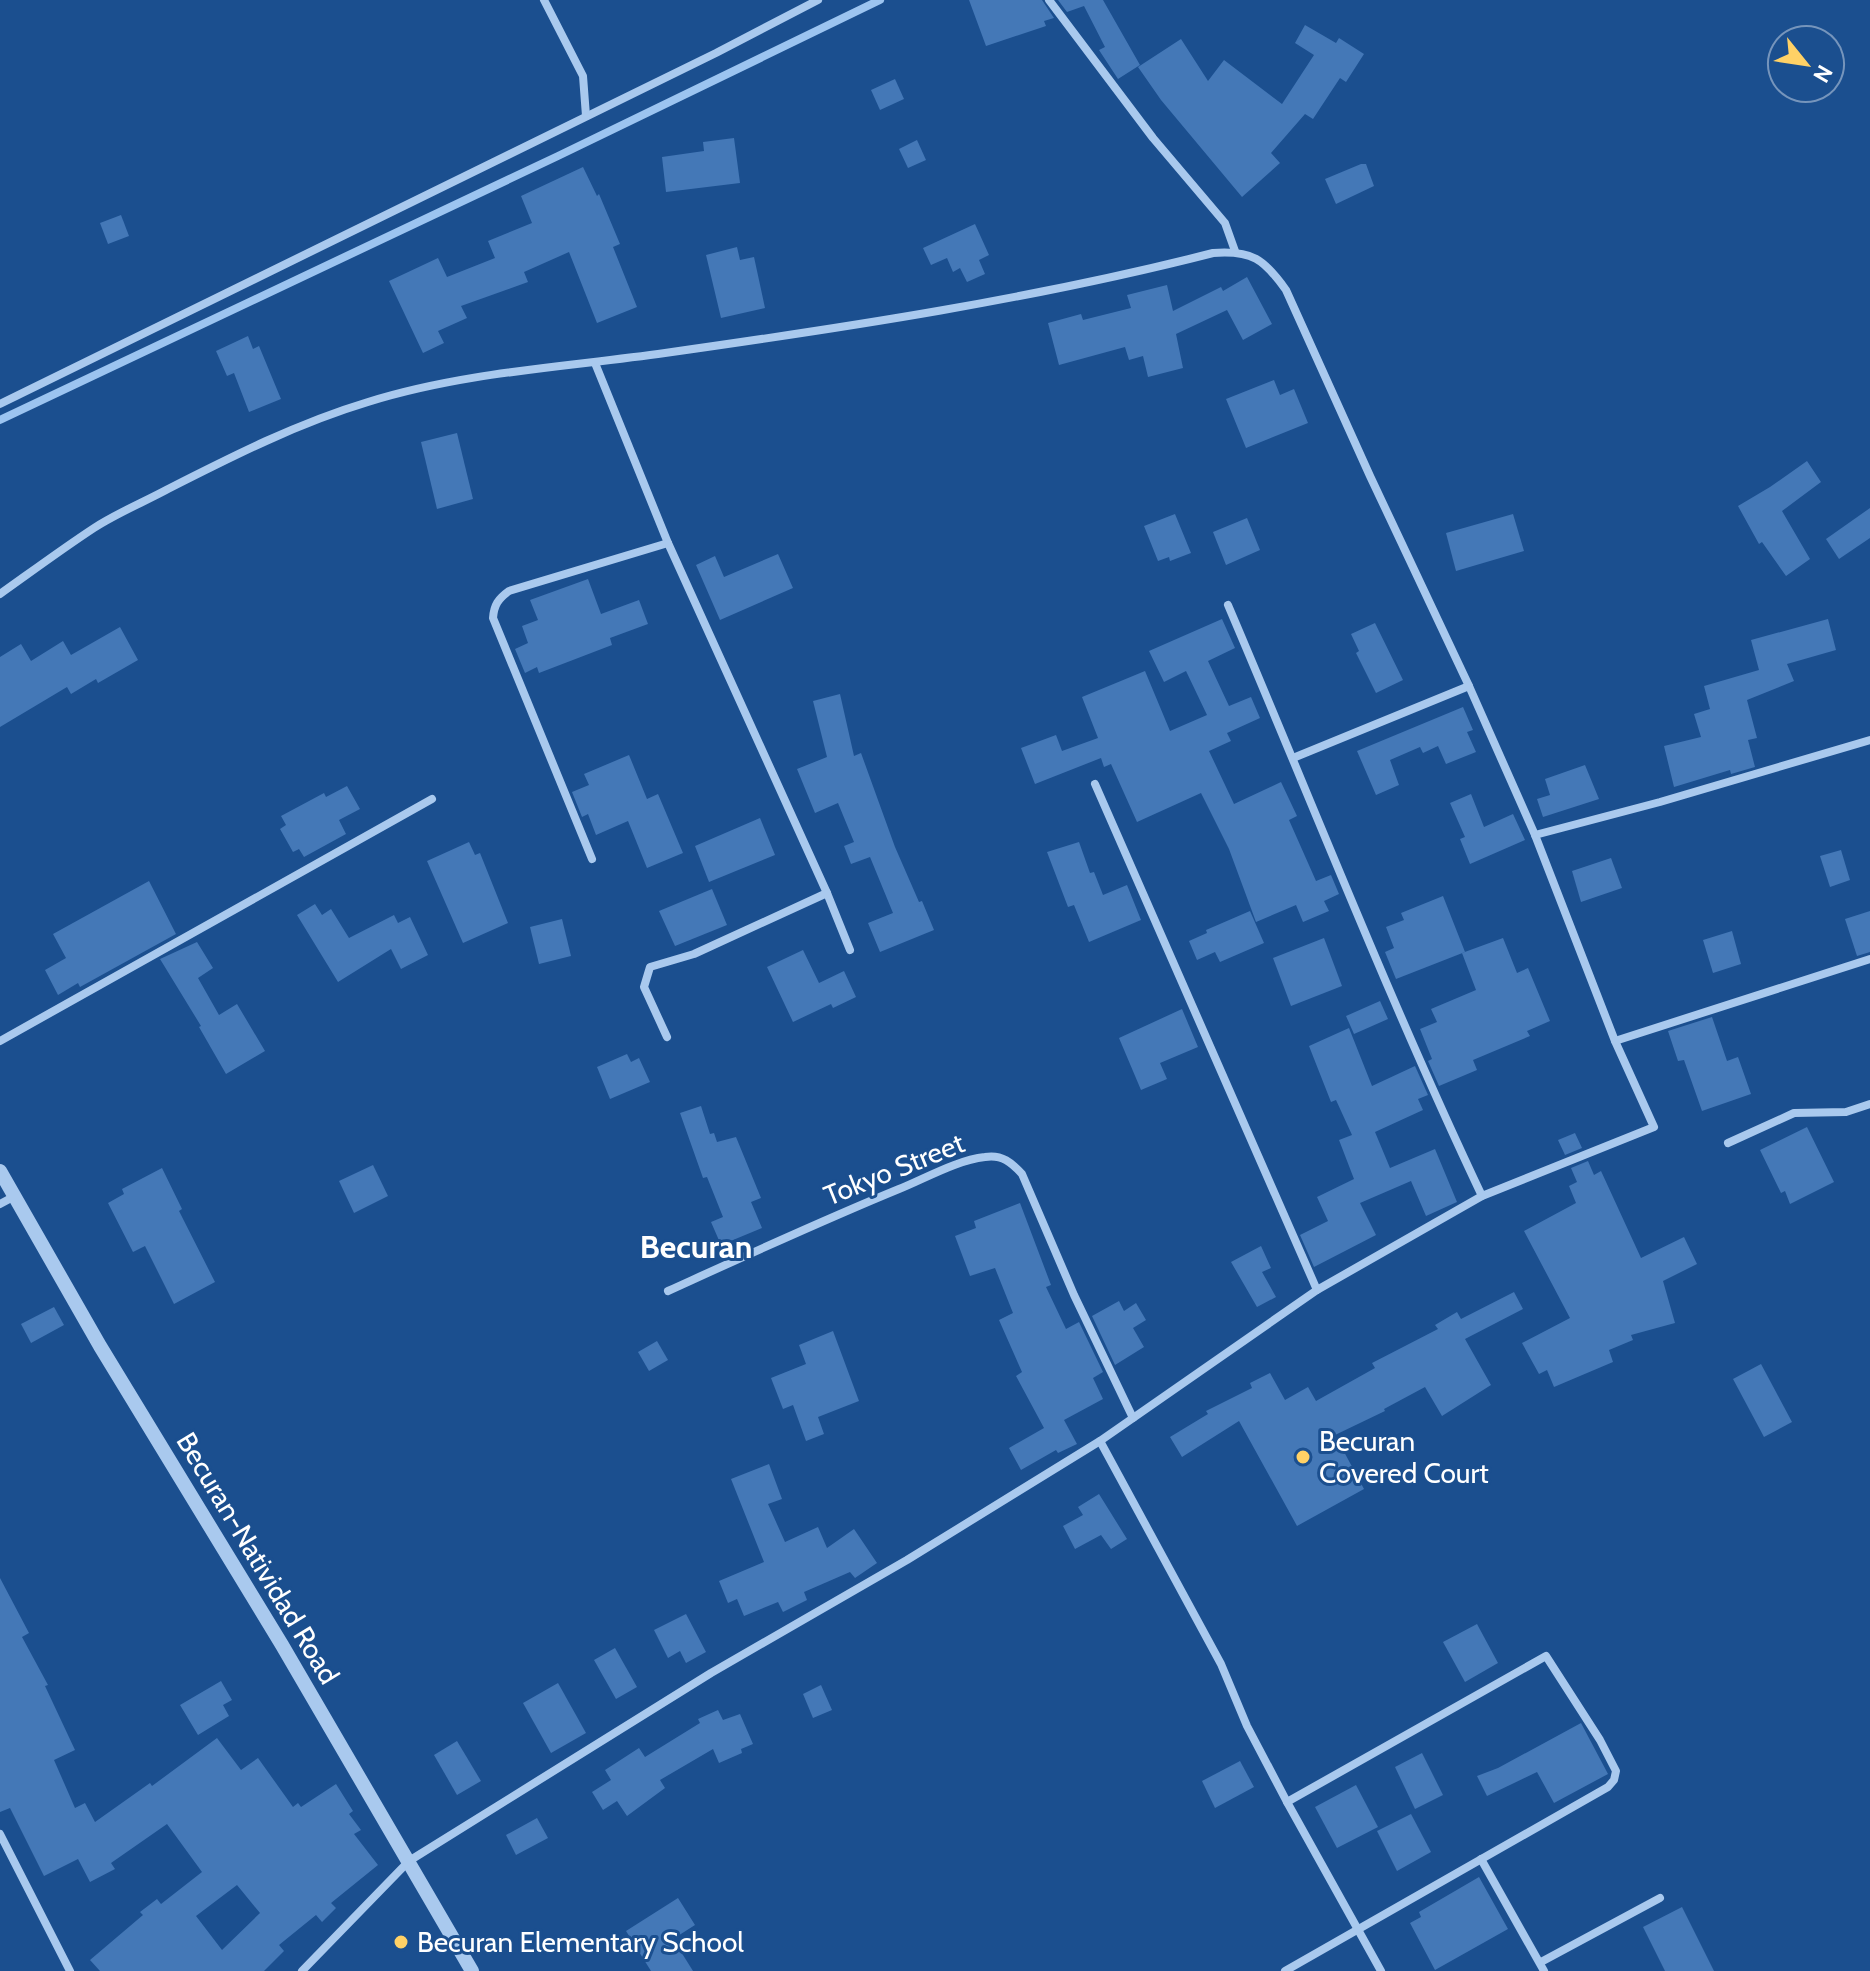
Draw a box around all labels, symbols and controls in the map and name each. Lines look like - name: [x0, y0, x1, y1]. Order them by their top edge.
- north arrow: [1766, 24, 1846, 104]
- text: N: [1807, 60, 1838, 87]
- street label: Tokyo Street: [819, 1125, 969, 1213]
- district label: Becuran: [640, 1227, 752, 1266]
- place label: Becuran Covered Court: [1319, 1424, 1489, 1490]
- street label: Becuran-Natividad Road: [169, 1426, 347, 1690]
- marker: Becuran Covered Court: [1294, 1448, 1312, 1466]
- place label: Becuran Elementary School: [417, 1925, 744, 1959]
- marker: Becuran Elementary School: [392, 1933, 410, 1951]

